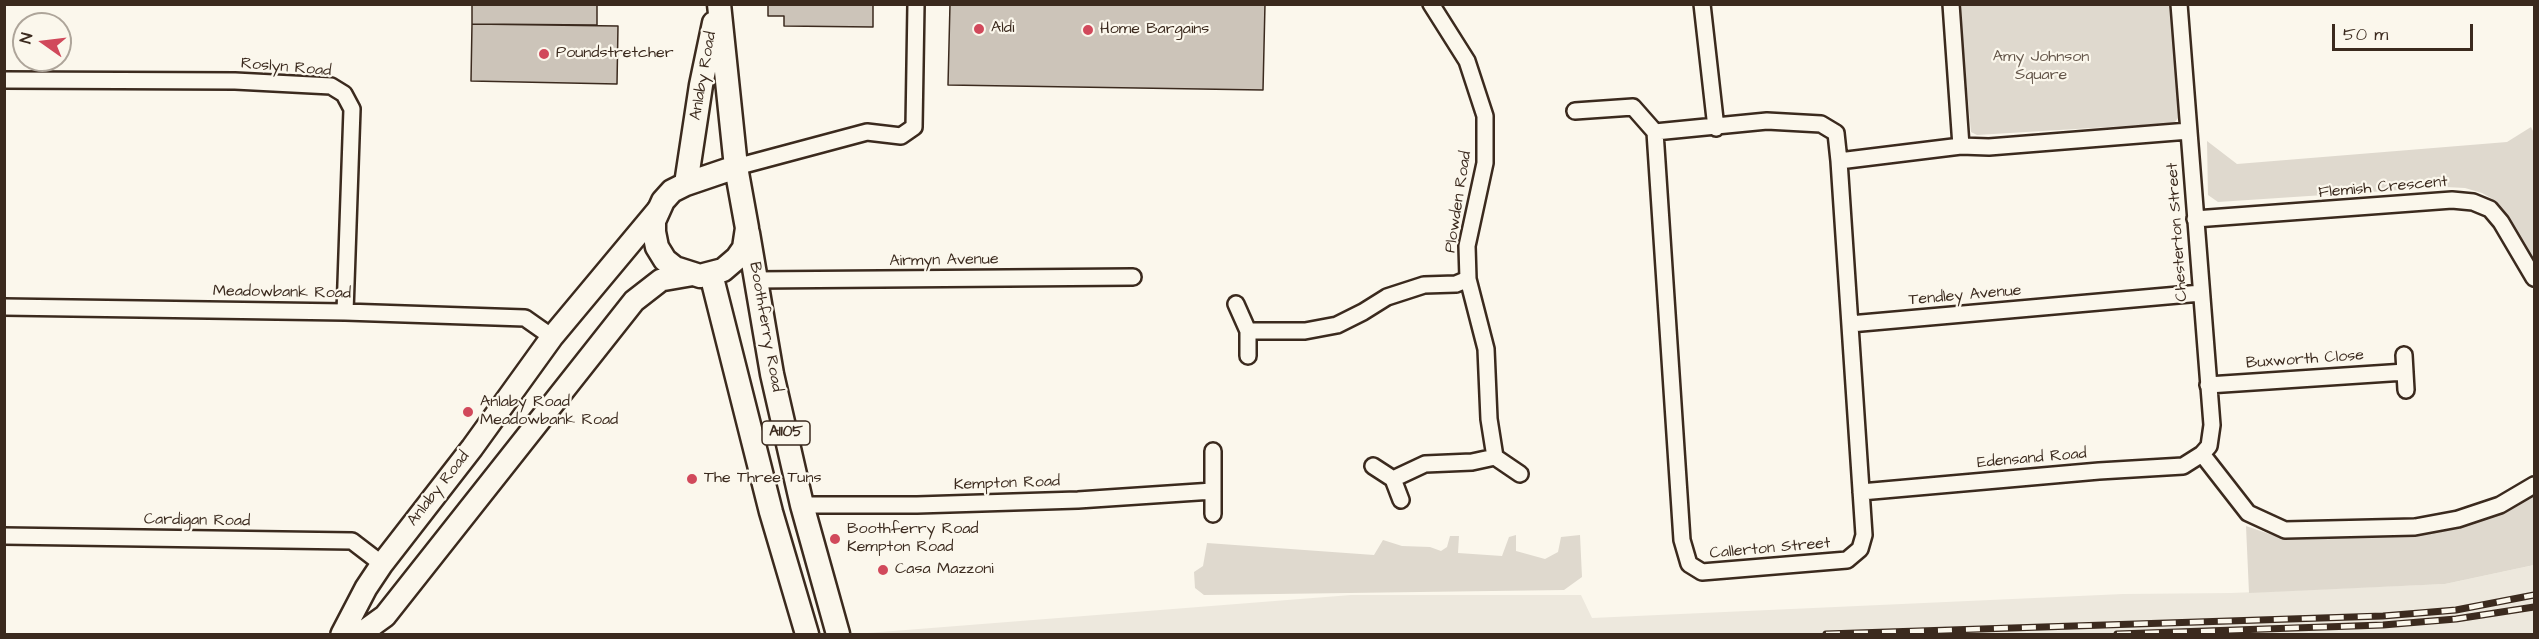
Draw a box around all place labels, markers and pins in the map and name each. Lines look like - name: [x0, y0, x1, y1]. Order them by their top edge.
- place label: Aldi: [991, 19, 1014, 39]
- place label: Home Bargains: [1100, 20, 1209, 40]
- marker: Aldi: [972, 22, 986, 36]
- marker: Home Bargains: [1081, 23, 1095, 37]
- place label: Poundstretcher: [556, 44, 674, 64]
- marker: Poundstretcher: [537, 47, 551, 61]
- place label: Anlaby Road Meadowbank Road: [480, 393, 618, 431]
- marker: Anlaby Road Meadowbank Road: [461, 405, 475, 419]
- place label: The Three Tuns: [704, 469, 822, 489]
- marker: The Three Tuns: [685, 472, 699, 486]
- place label: Boothferry Road Kempton Road: [847, 520, 979, 558]
- marker: Boothferry Road Kempton Road: [828, 532, 842, 546]
- place label: Casa Mazzoni: [895, 560, 994, 580]
- marker: Casa Mazzoni: [876, 563, 890, 577]

